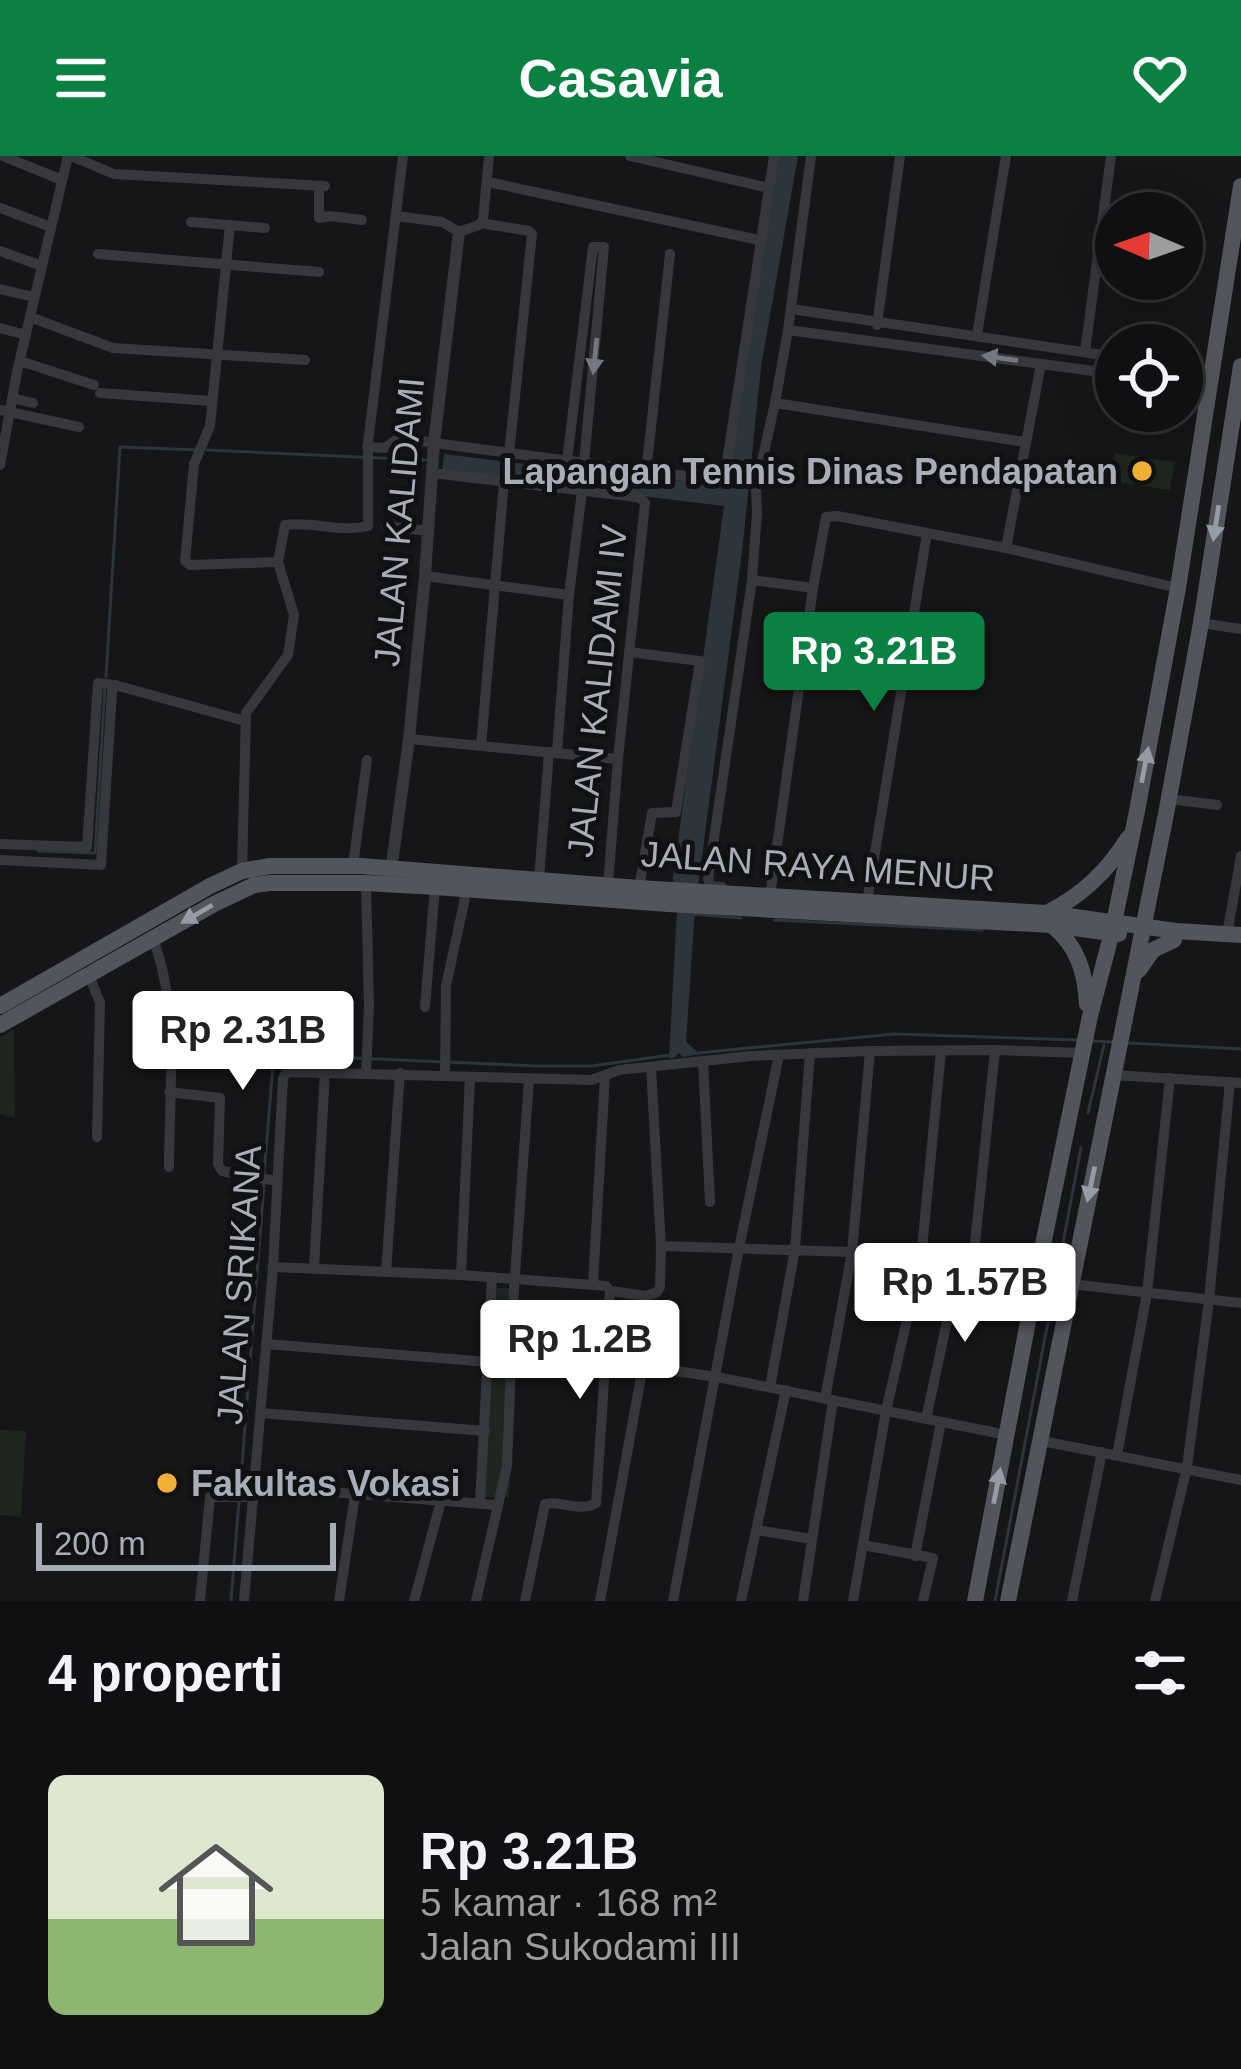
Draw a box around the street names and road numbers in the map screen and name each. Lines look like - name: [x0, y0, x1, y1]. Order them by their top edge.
- street label: JALAN KALIDAMI: [366, 376, 432, 668]
- street label: JALAN KALIDAMI IV: [559, 523, 635, 859]
- street label: JALAN RAYA MENUR: [640, 833, 996, 899]
- street label: JALAN SRIKANA: [209, 1144, 269, 1426]

